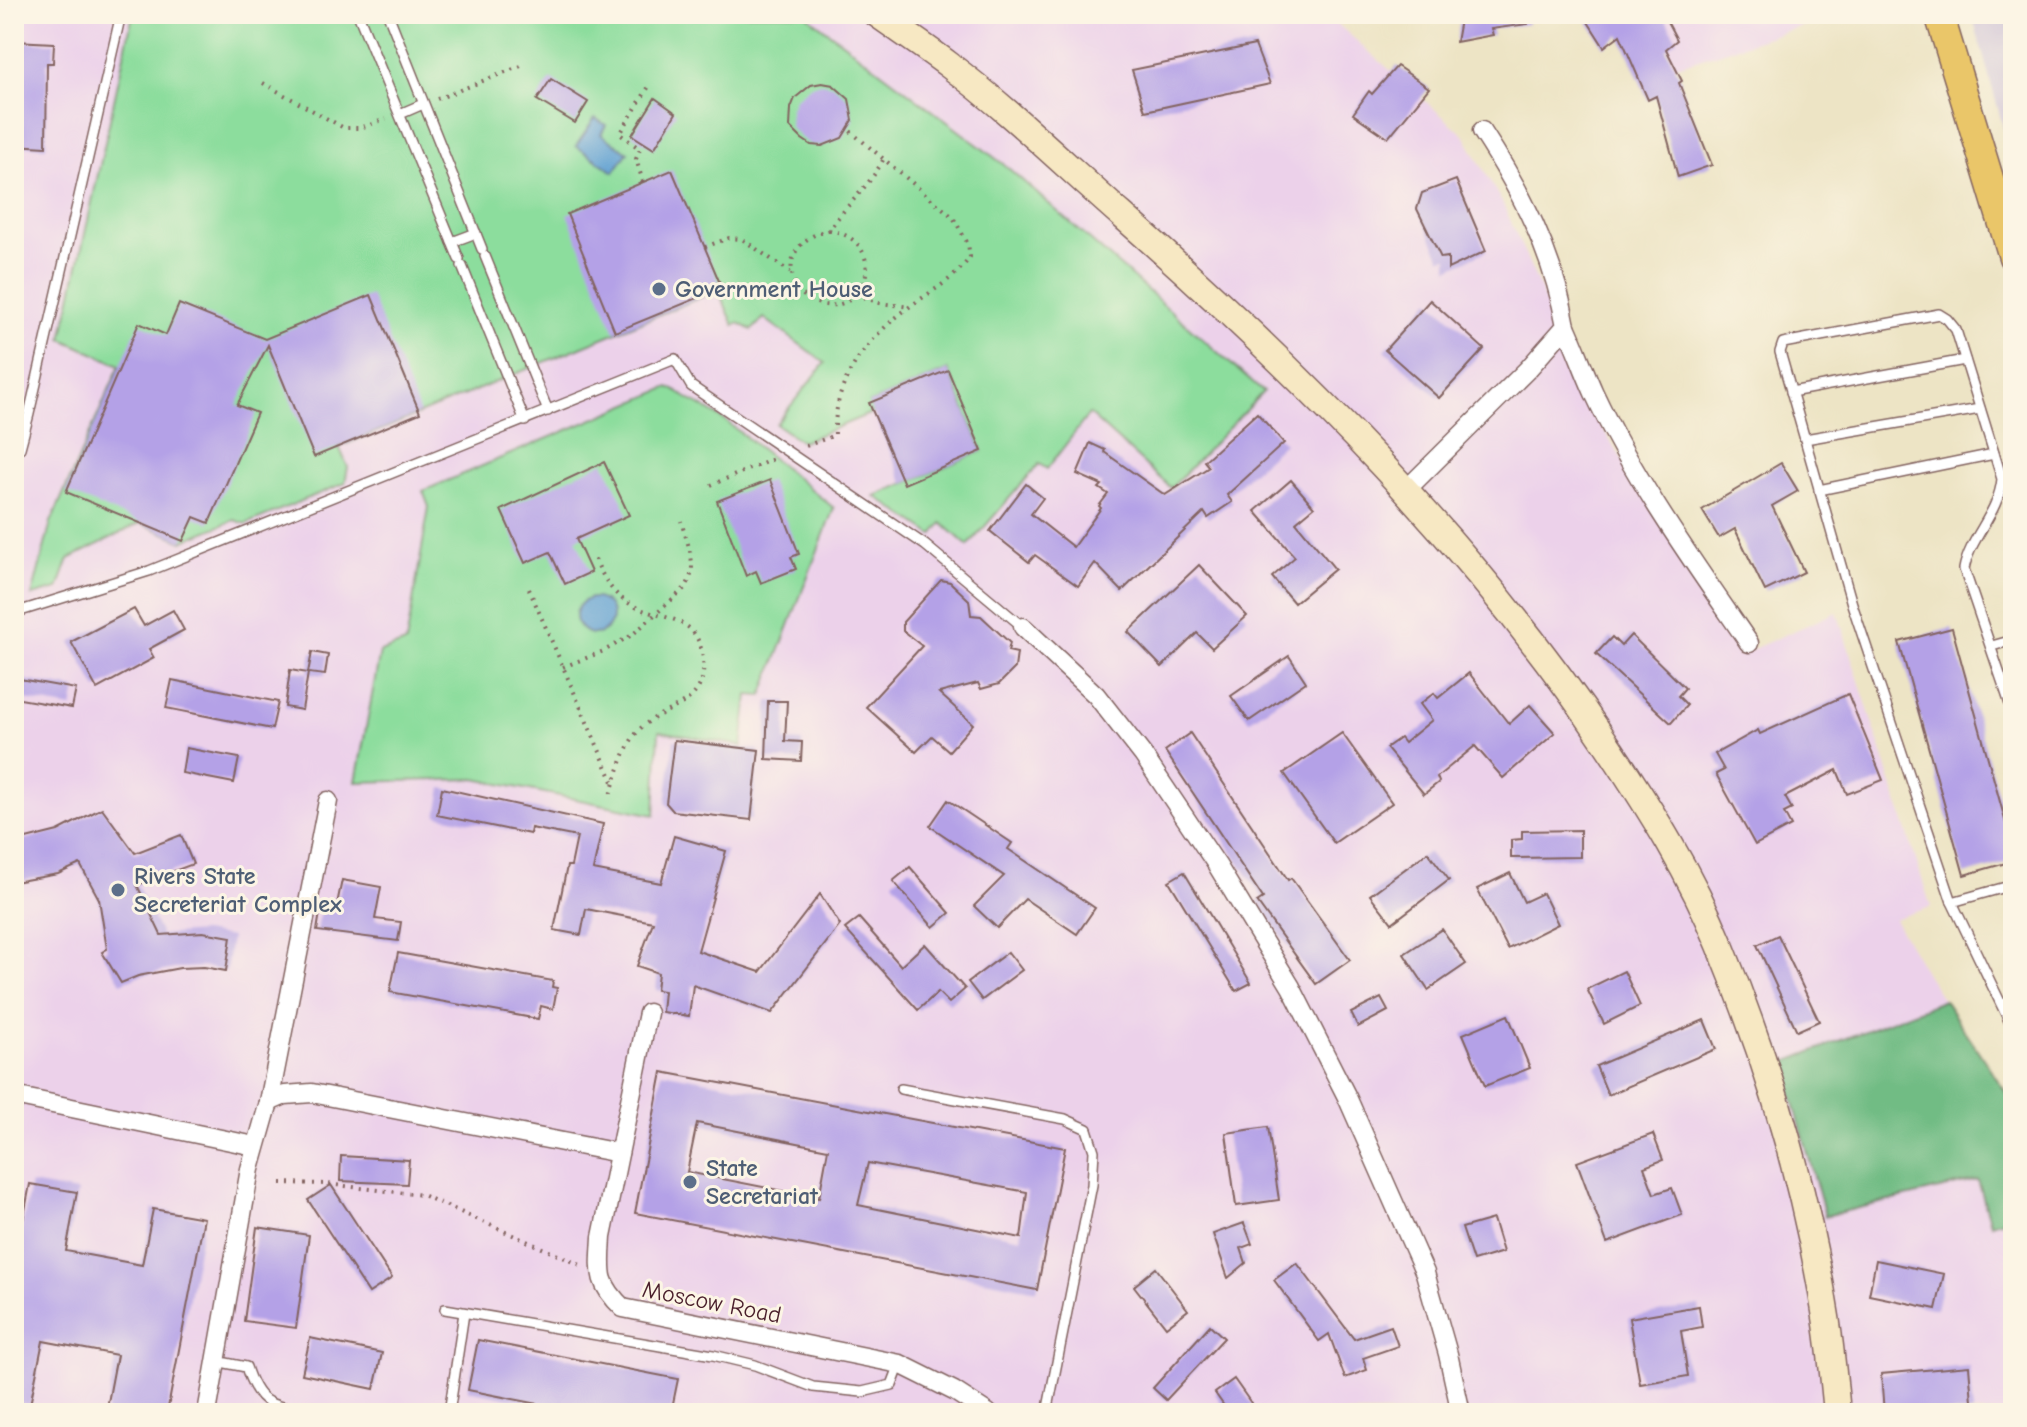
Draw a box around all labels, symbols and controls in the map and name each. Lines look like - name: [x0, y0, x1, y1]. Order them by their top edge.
- place label: Government House: [675, 275, 873, 303]
- marker: Government House: [650, 280, 668, 298]
- place label: Rivers State Secreteriat Complex: [134, 862, 342, 918]
- marker: Rivers State Secreteriat Complex: [109, 881, 127, 899]
- place label: State Secretariat: [706, 1154, 819, 1210]
- marker: State Secretariat: [681, 1173, 699, 1191]
- street label: Moscow Road: [640, 1275, 784, 1329]

